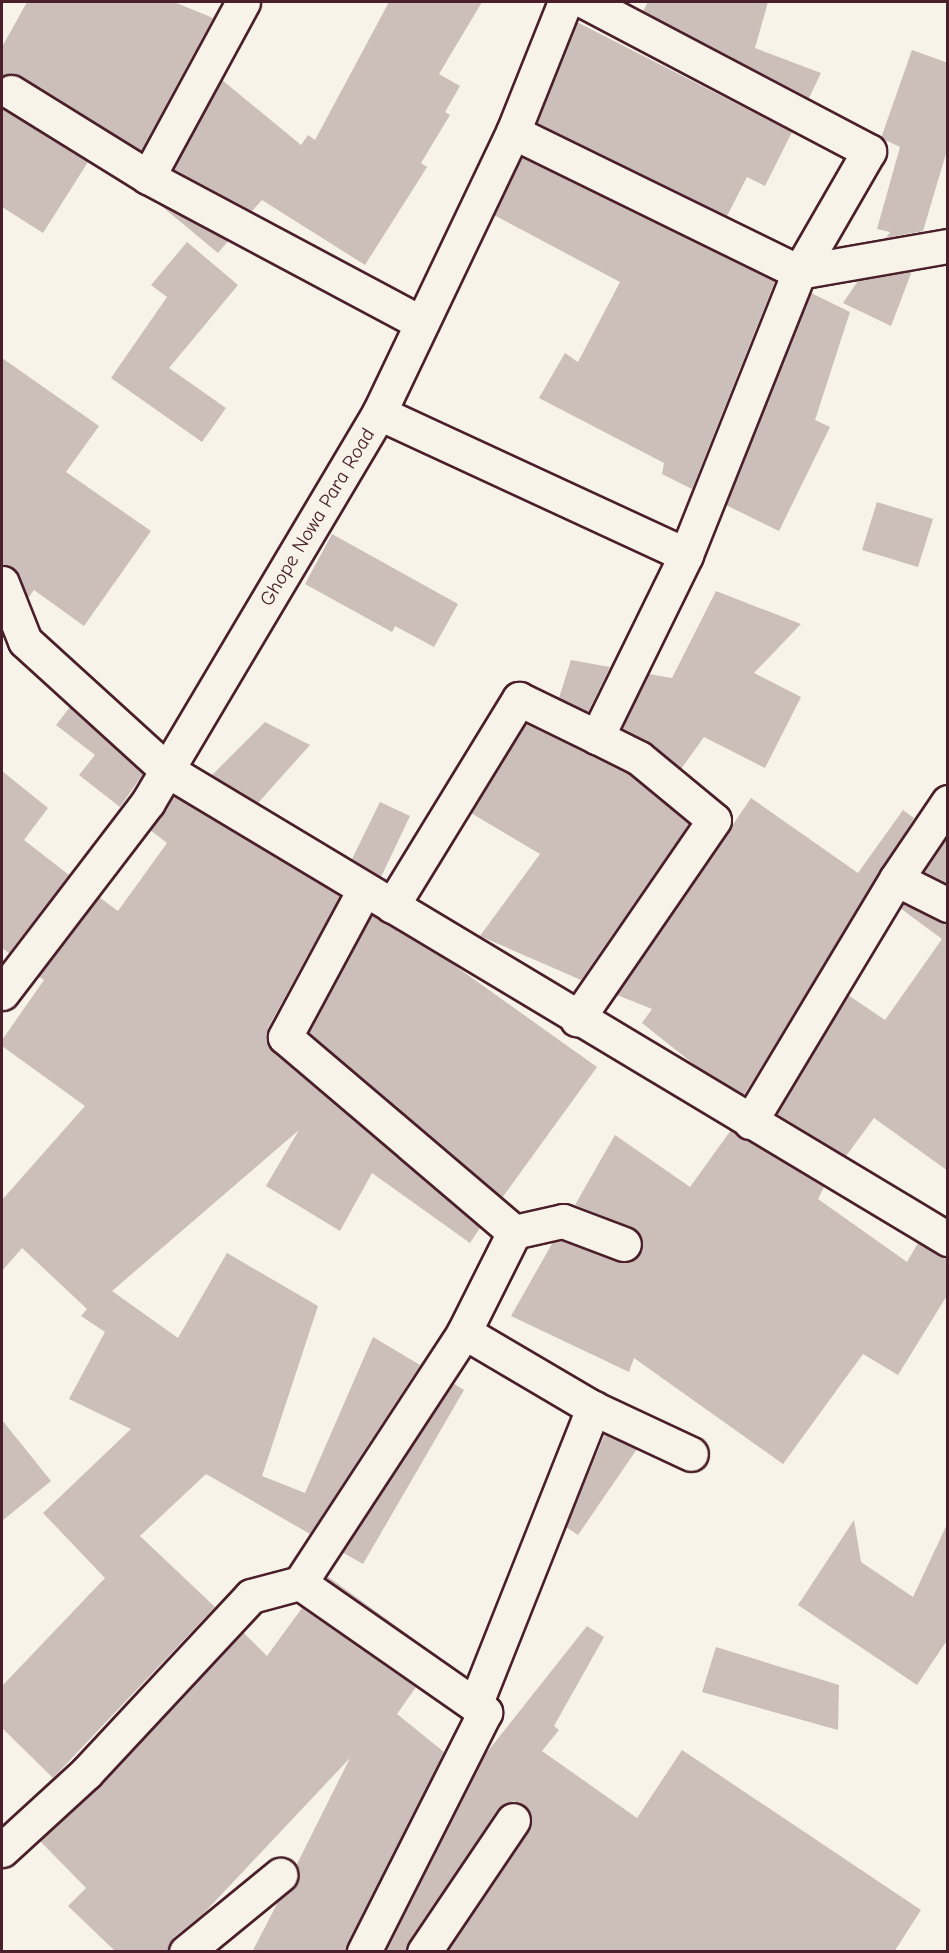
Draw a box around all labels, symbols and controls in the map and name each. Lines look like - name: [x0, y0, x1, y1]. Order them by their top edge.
- street label: Ghope Nowa Para Road: [254, 424, 380, 610]

